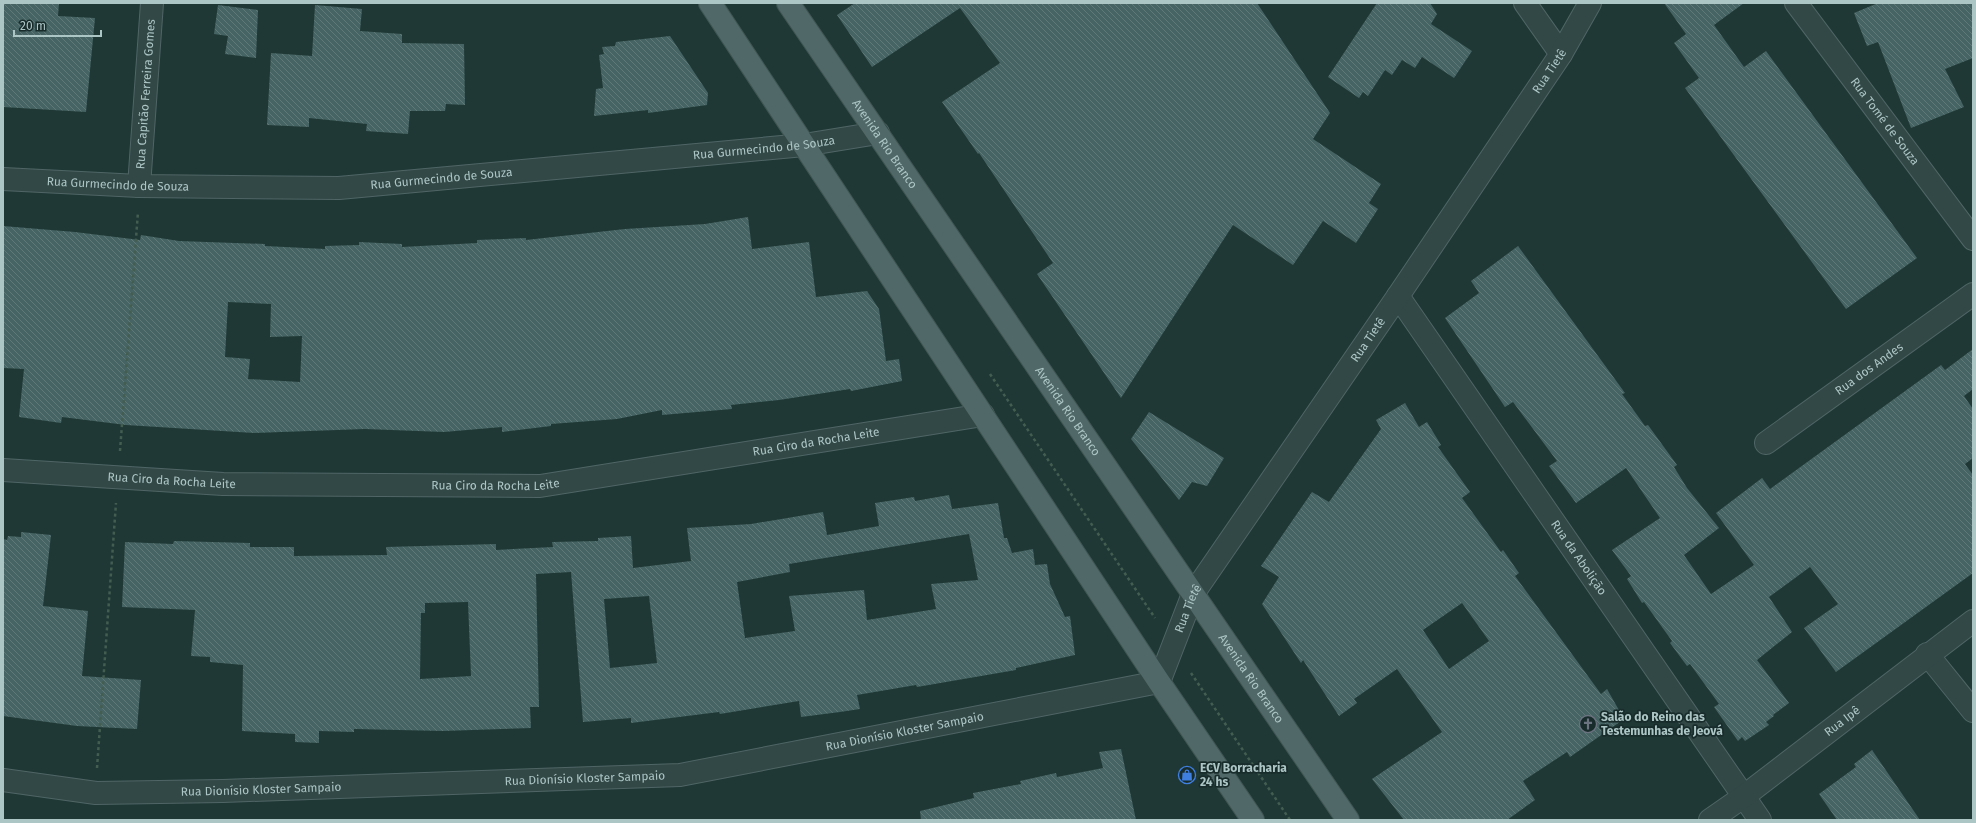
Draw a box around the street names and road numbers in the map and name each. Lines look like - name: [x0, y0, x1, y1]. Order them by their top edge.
- street label: Rua Capitão Ferreira Gomes: [133, 18, 158, 170]
- street label: Rua Tietê: [1529, 47, 1569, 96]
- street label: Rua Tomé de Souza: [1848, 75, 1922, 168]
- street label: Avenida Rio Branco: [849, 97, 920, 191]
- street label: Rua Gurmecindo de Souza: [692, 133, 836, 162]
- street label: Rua Gurmecindo de Souza: [370, 165, 513, 192]
- street label: Rua Gurmecindo de Souza: [46, 174, 189, 194]
- street label: Rua Tietê: [1348, 315, 1388, 365]
- street label: Rua dos Andes: [1832, 339, 1906, 398]
- street label: Avenida Rio Branco: [1032, 364, 1103, 459]
- street label: Rua Ciro da Rocha Leite: [752, 425, 881, 459]
- street label: Rua Ciro da Rocha Leite: [107, 470, 236, 491]
- street label: Rua Ciro da Rocha Leite: [431, 476, 561, 493]
- street label: Rua da Abolição: [1548, 517, 1610, 598]
- street label: Rua Tietê: [1172, 582, 1204, 635]
- street label: Avenida Rio Branco: [1216, 631, 1287, 726]
- street label: Rua Ipê: [1821, 703, 1863, 739]
- street label: Rua Dionísio Kloster Sampaio: [824, 709, 985, 754]
- street label: Rua Dionísio Kloster Sampaio: [504, 769, 665, 788]
- street label: Rua Dionísio Kloster Sampaio: [181, 780, 342, 799]

